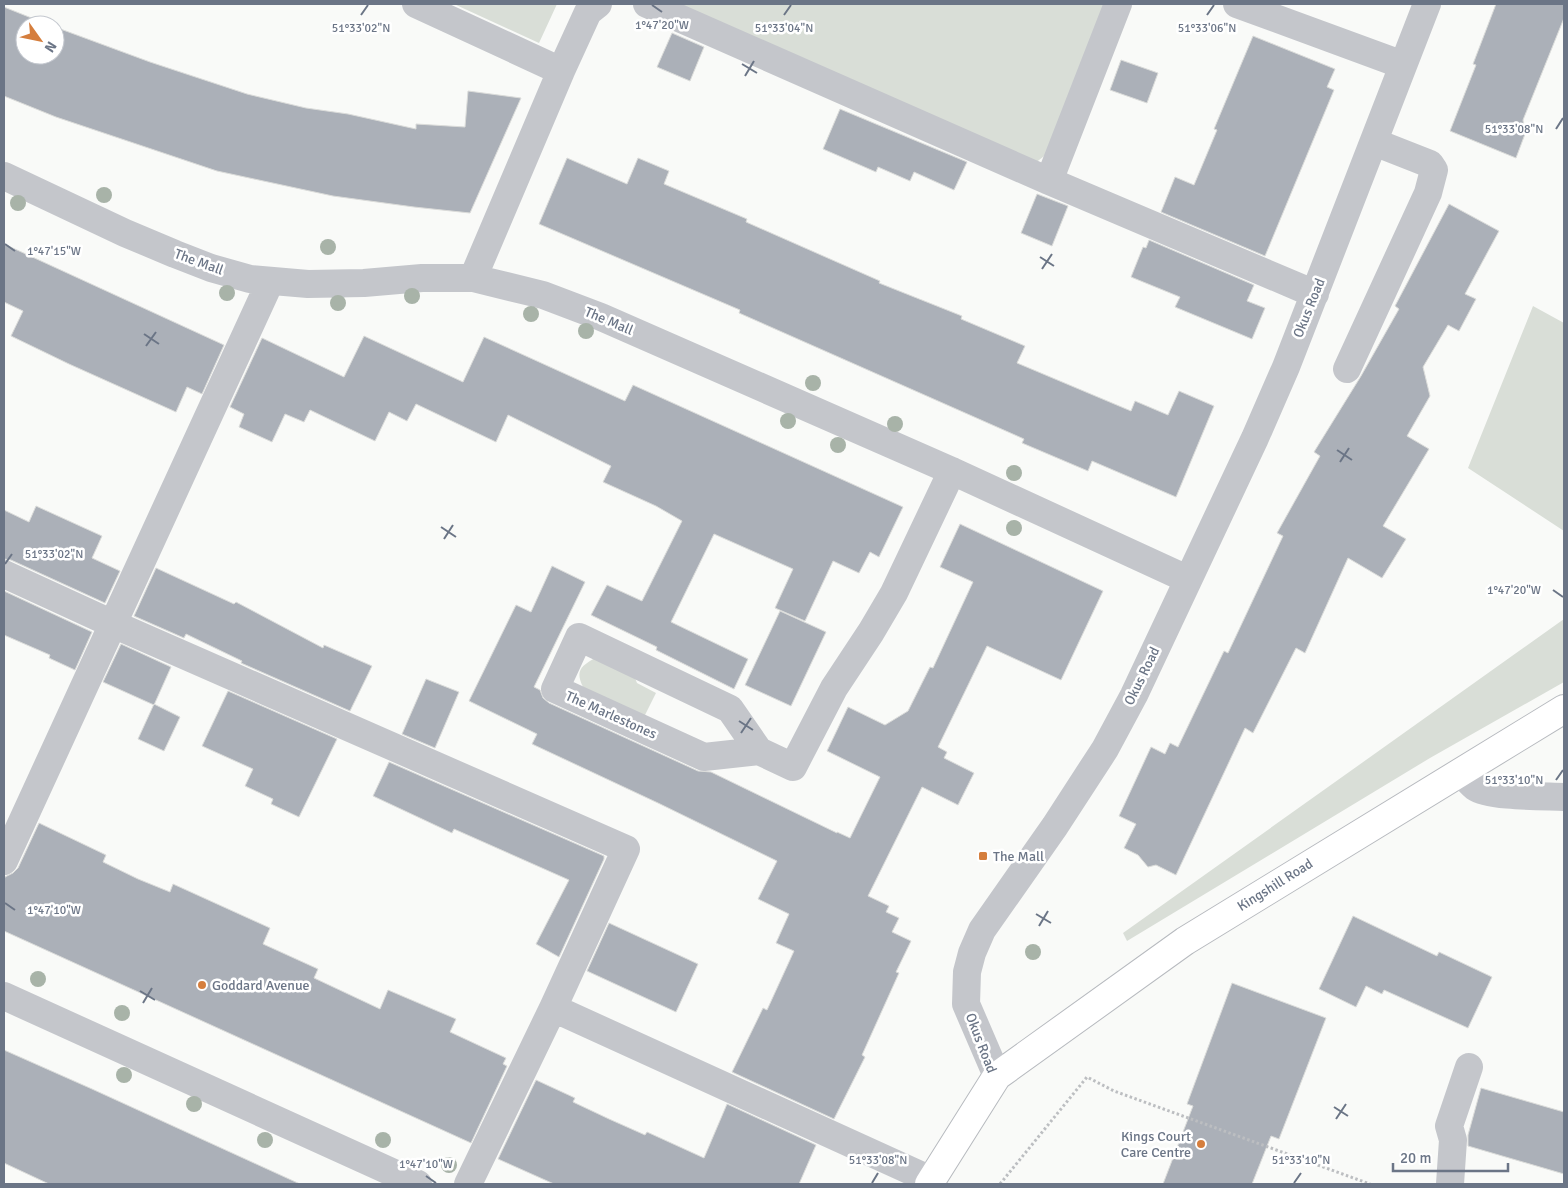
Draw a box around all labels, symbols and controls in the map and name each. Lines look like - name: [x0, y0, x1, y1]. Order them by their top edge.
- north arrow: [15, 15, 65, 65]
- text: 1°47'20"W: [635, 18, 689, 33]
- text: 51°33'02"N: [332, 21, 390, 36]
- text: 51°33'04"N: [755, 21, 813, 36]
- text: 51°33'06"N: [1178, 21, 1236, 36]
- text: N: [41, 38, 60, 56]
- text: 51°33'08"N: [1485, 122, 1543, 137]
- text: 1°47'15"W: [27, 244, 81, 259]
- street label: The Mall: [172, 245, 226, 279]
- street label: Okus Road: [1289, 276, 1329, 340]
- street label: The Mall: [582, 303, 636, 339]
- text: 51°33'02"N: [25, 547, 83, 562]
- text: 1°47'20"W: [1487, 583, 1541, 598]
- street label: Okus Road: [1121, 644, 1163, 708]
- street label: The Marlestones: [563, 687, 659, 743]
- text: 51°33'10"N: [1485, 773, 1543, 788]
- place label: The Mall: [993, 848, 1044, 865]
- marker: The Mall: [977, 850, 989, 862]
- street label: Kingshill Road: [1234, 855, 1316, 915]
- text: 1°47'10"W: [27, 903, 81, 918]
- place label: Goddard Avenue: [212, 977, 310, 994]
- marker: Goddard Avenue: [196, 979, 208, 991]
- street label: Okus Road: [962, 1011, 1000, 1075]
- place label: Kings Court Care Centre: [1121, 1128, 1191, 1161]
- marker: Kings Court Care Centre: [1195, 1138, 1207, 1150]
- scale bar: [1393, 1140, 1508, 1172]
- text: 20 m: [1400, 1149, 1431, 1167]
- text: 51°33'08"N: [849, 1153, 907, 1168]
- text: 51°33'10"N: [1272, 1153, 1330, 1168]
- text: 1°47'10"W: [399, 1157, 453, 1172]

